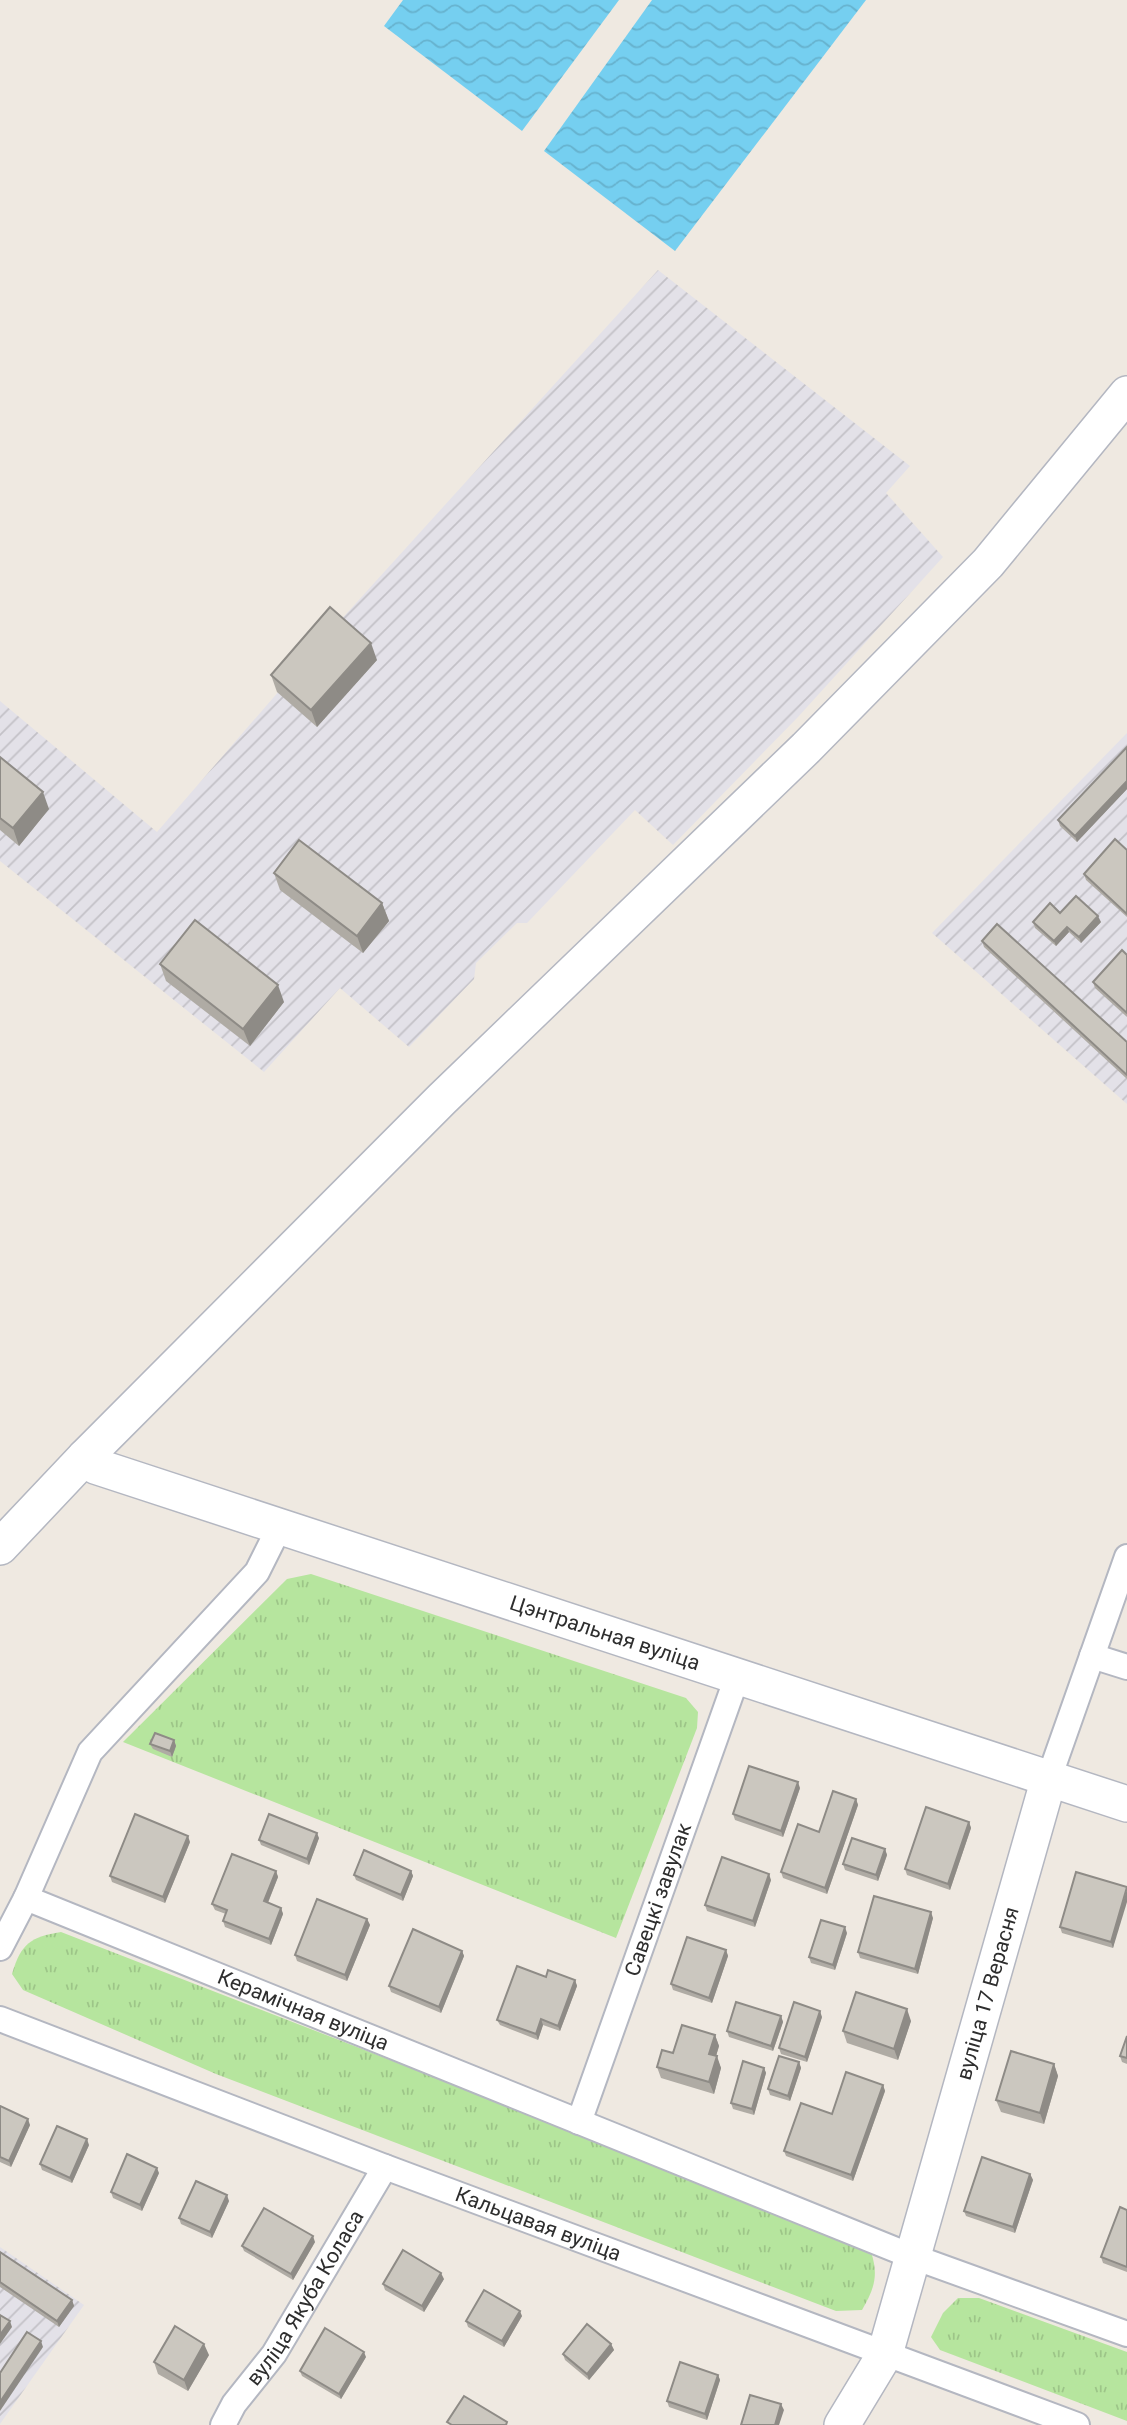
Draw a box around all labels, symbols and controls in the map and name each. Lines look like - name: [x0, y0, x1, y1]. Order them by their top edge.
- street label: Цэнтральная вуліца: [507, 1591, 703, 1675]
- street label: Савецкі завулак: [620, 1819, 696, 1979]
- street label: вуліца 17 Верасня: [952, 1904, 1024, 2083]
- street label: Керамічная вуліца: [214, 1965, 392, 2055]
- street label: Кальцавая вуліца: [452, 2182, 624, 2266]
- street label: вуліца Якуба Коласа: [242, 2206, 369, 2390]

